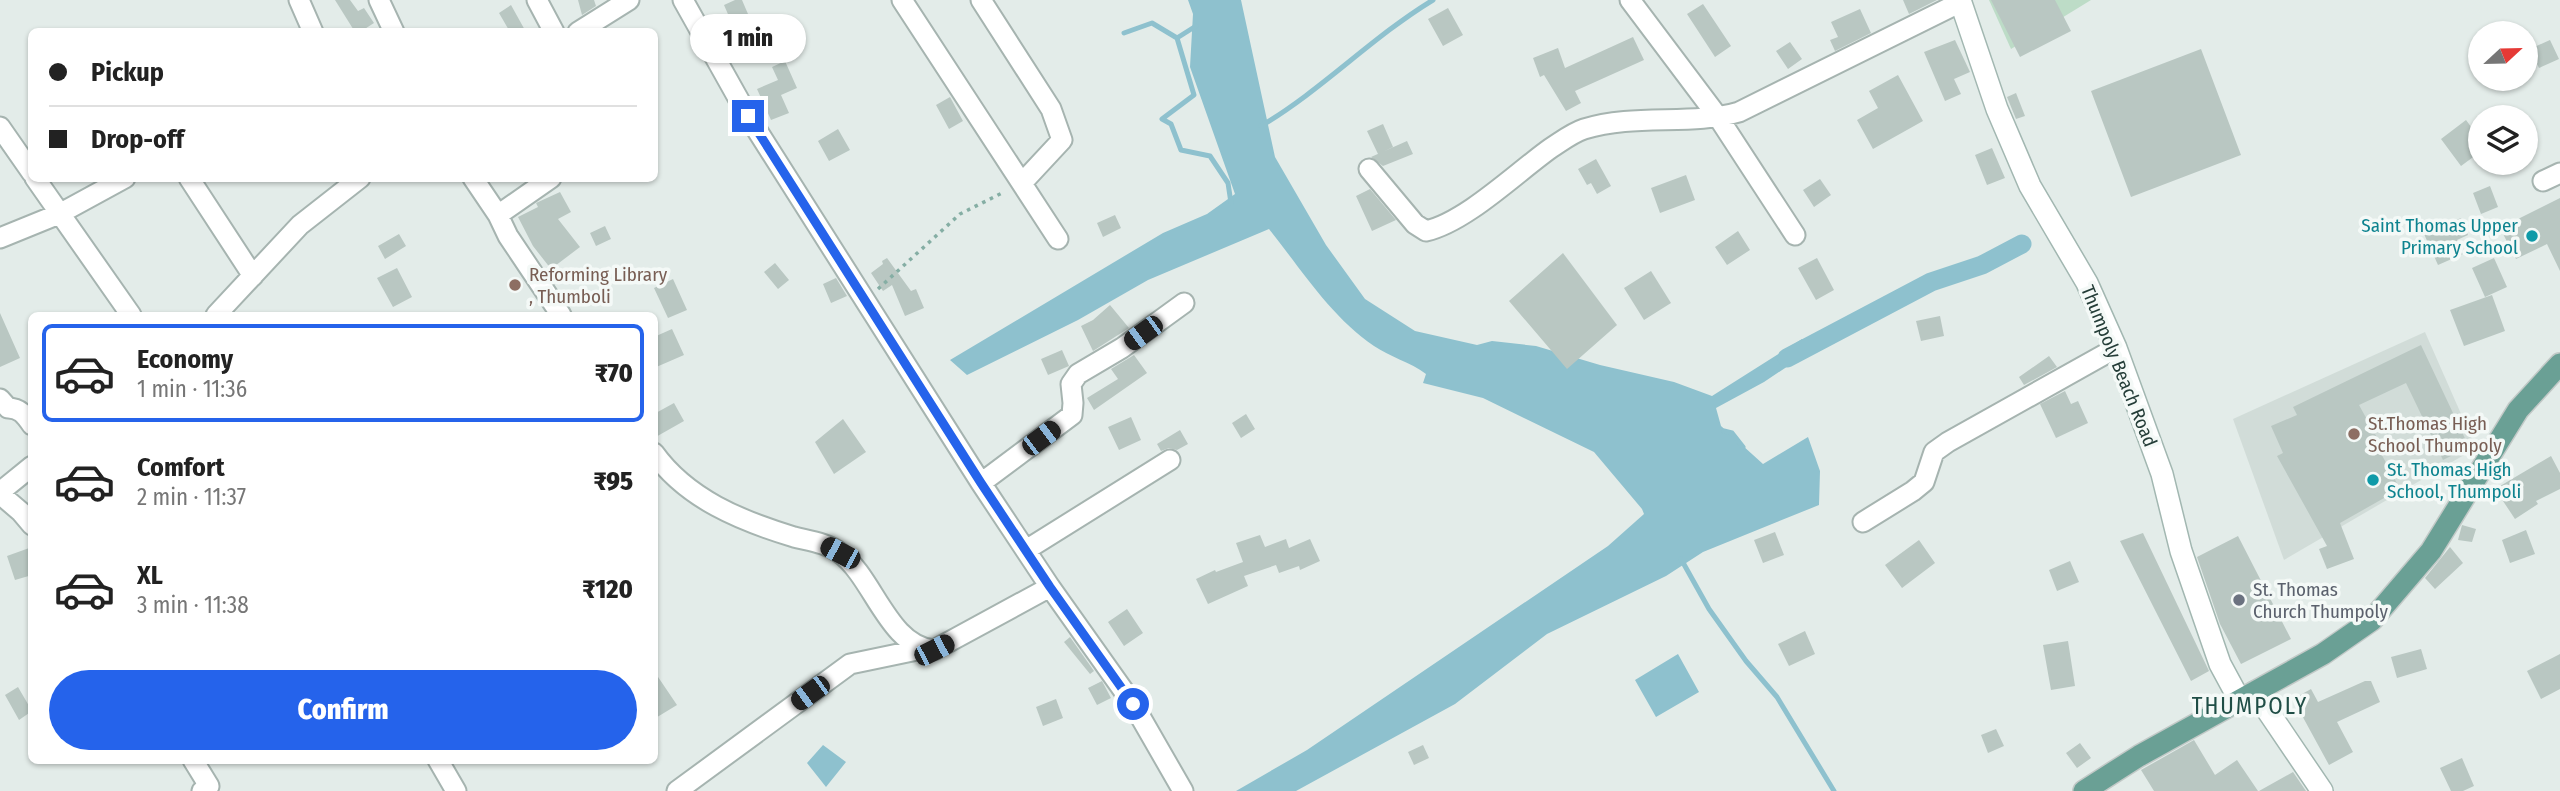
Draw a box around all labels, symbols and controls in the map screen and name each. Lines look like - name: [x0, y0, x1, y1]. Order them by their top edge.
- callout: 1 min: [690, 15, 806, 64]
- north arrow: [2468, 21, 2538, 91]
- map controls: [2468, 21, 2538, 175]
- text: 1 min: [723, 24, 773, 52]
- text: Pickup: [91, 57, 164, 88]
- route end: [732, 100, 764, 132]
- button: layers: [2468, 105, 2538, 175]
- text: Drop-off: [91, 124, 184, 155]
- place label: Saint Thomas Upper Primary School: [2361, 214, 2518, 259]
- marker: Saint Thomas Upper Primary School: [2524, 228, 2540, 244]
- place label: Reforming Library , Thumboli: [529, 263, 668, 308]
- marker: Reforming Library , Thumboli: [507, 277, 523, 293]
- street label: Thumpoly Beach Road: [2076, 282, 2162, 450]
- car: [1120, 312, 1167, 354]
- icon: car: [53, 342, 116, 405]
- text: Economy: [137, 344, 233, 375]
- text: ₹70: [595, 358, 633, 389]
- text: 1 min · 11:36: [137, 375, 247, 403]
- place label: St.Thomas High School Thumpoly: [2368, 412, 2502, 457]
- car: [1018, 417, 1065, 459]
- marker: St.Thomas High School Thumpoly: [2346, 426, 2362, 442]
- icon: car: [53, 450, 116, 513]
- text: Comfort: [137, 452, 225, 483]
- place label: St. Thomas High School, Thumpoli: [2387, 458, 2521, 503]
- text: ₹95: [593, 466, 633, 497]
- marker: St. Thomas High School, Thumpoli: [2365, 472, 2381, 488]
- text: 2 min · 11:37: [137, 483, 246, 511]
- car: [817, 534, 864, 572]
- icon: car: [53, 558, 116, 621]
- text: XL: [137, 560, 163, 591]
- text: ₹120: [582, 574, 633, 605]
- place label: St. Thomas Church Thumpoly: [2253, 578, 2388, 623]
- text: 3 min · 11:38: [137, 591, 249, 619]
- marker: St. Thomas Church Thumpoly: [2231, 592, 2247, 608]
- car: [911, 631, 958, 669]
- button: Confirm: [49, 670, 637, 750]
- car: [787, 672, 834, 714]
- route start: [1117, 688, 1149, 720]
- district label: THUMPOLY: [2192, 692, 2308, 720]

